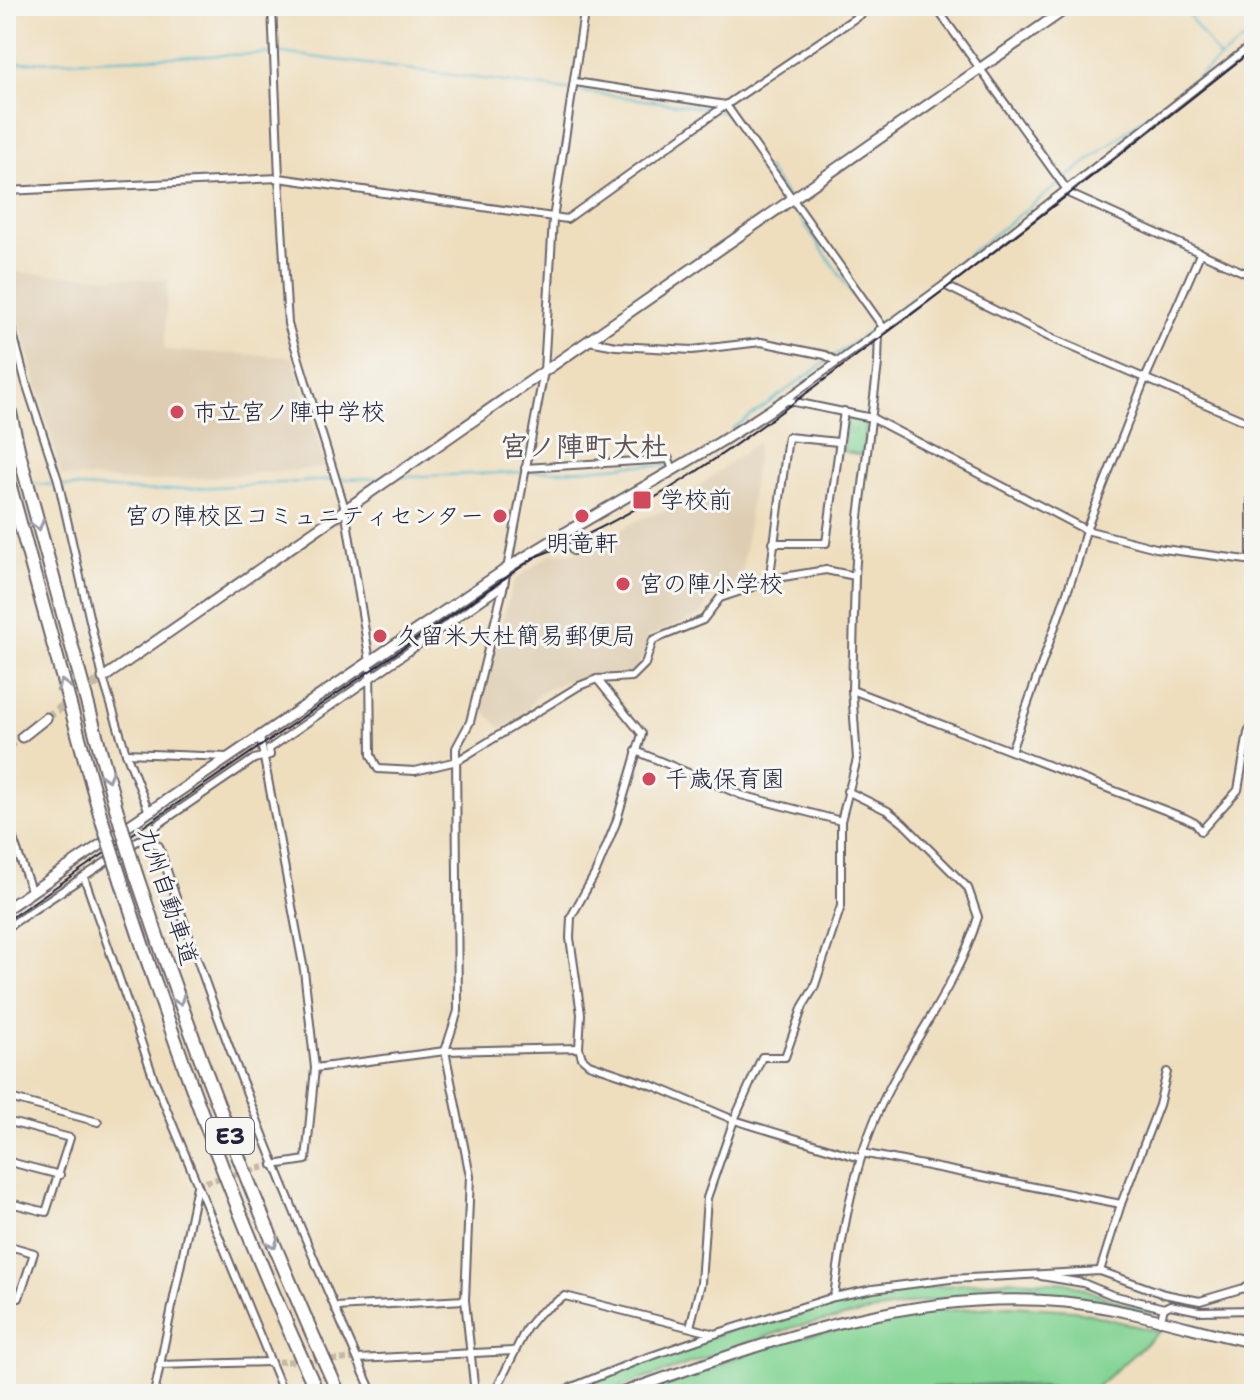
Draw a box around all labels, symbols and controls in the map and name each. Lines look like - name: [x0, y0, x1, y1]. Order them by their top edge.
- place label: 市立宮ノ陣中学校: [193, 396, 385, 428]
- marker: 市立宮ノ陣中学校: [168, 403, 186, 421]
- district label: 宮ノ陣町大杜: [500, 427, 668, 465]
- place label: 学校前: [660, 484, 732, 516]
- marker: 学校前: [631, 489, 653, 511]
- place label: 宮の陣校区コミュニティセンター: [125, 500, 484, 532]
- marker: 宮の陣校区コミュニティセンター: [491, 507, 509, 525]
- marker: 明竜軒: [573, 507, 591, 525]
- one-way arrow: [29, 517, 46, 531]
- place label: 明竜軒: [546, 527, 618, 559]
- place label: 宮の陣小学校: [639, 568, 783, 600]
- marker: 宮の陣小学校: [614, 575, 632, 593]
- place label: 久留米大杜簡易郵便局: [396, 620, 636, 652]
- marker: 久留米大杜簡易郵便局: [371, 627, 389, 645]
- one-way arrow: [56, 678, 73, 692]
- place label: 千歳保育園: [665, 763, 785, 795]
- one-way arrow: [98, 768, 114, 782]
- marker: 千歳保育園: [640, 770, 658, 788]
- street label: 九州自動車道: [131, 823, 205, 969]
- one-way arrow: [170, 992, 186, 1006]
- road number: E3: [206, 1118, 254, 1154]
- one-way arrow: [263, 1235, 279, 1249]

